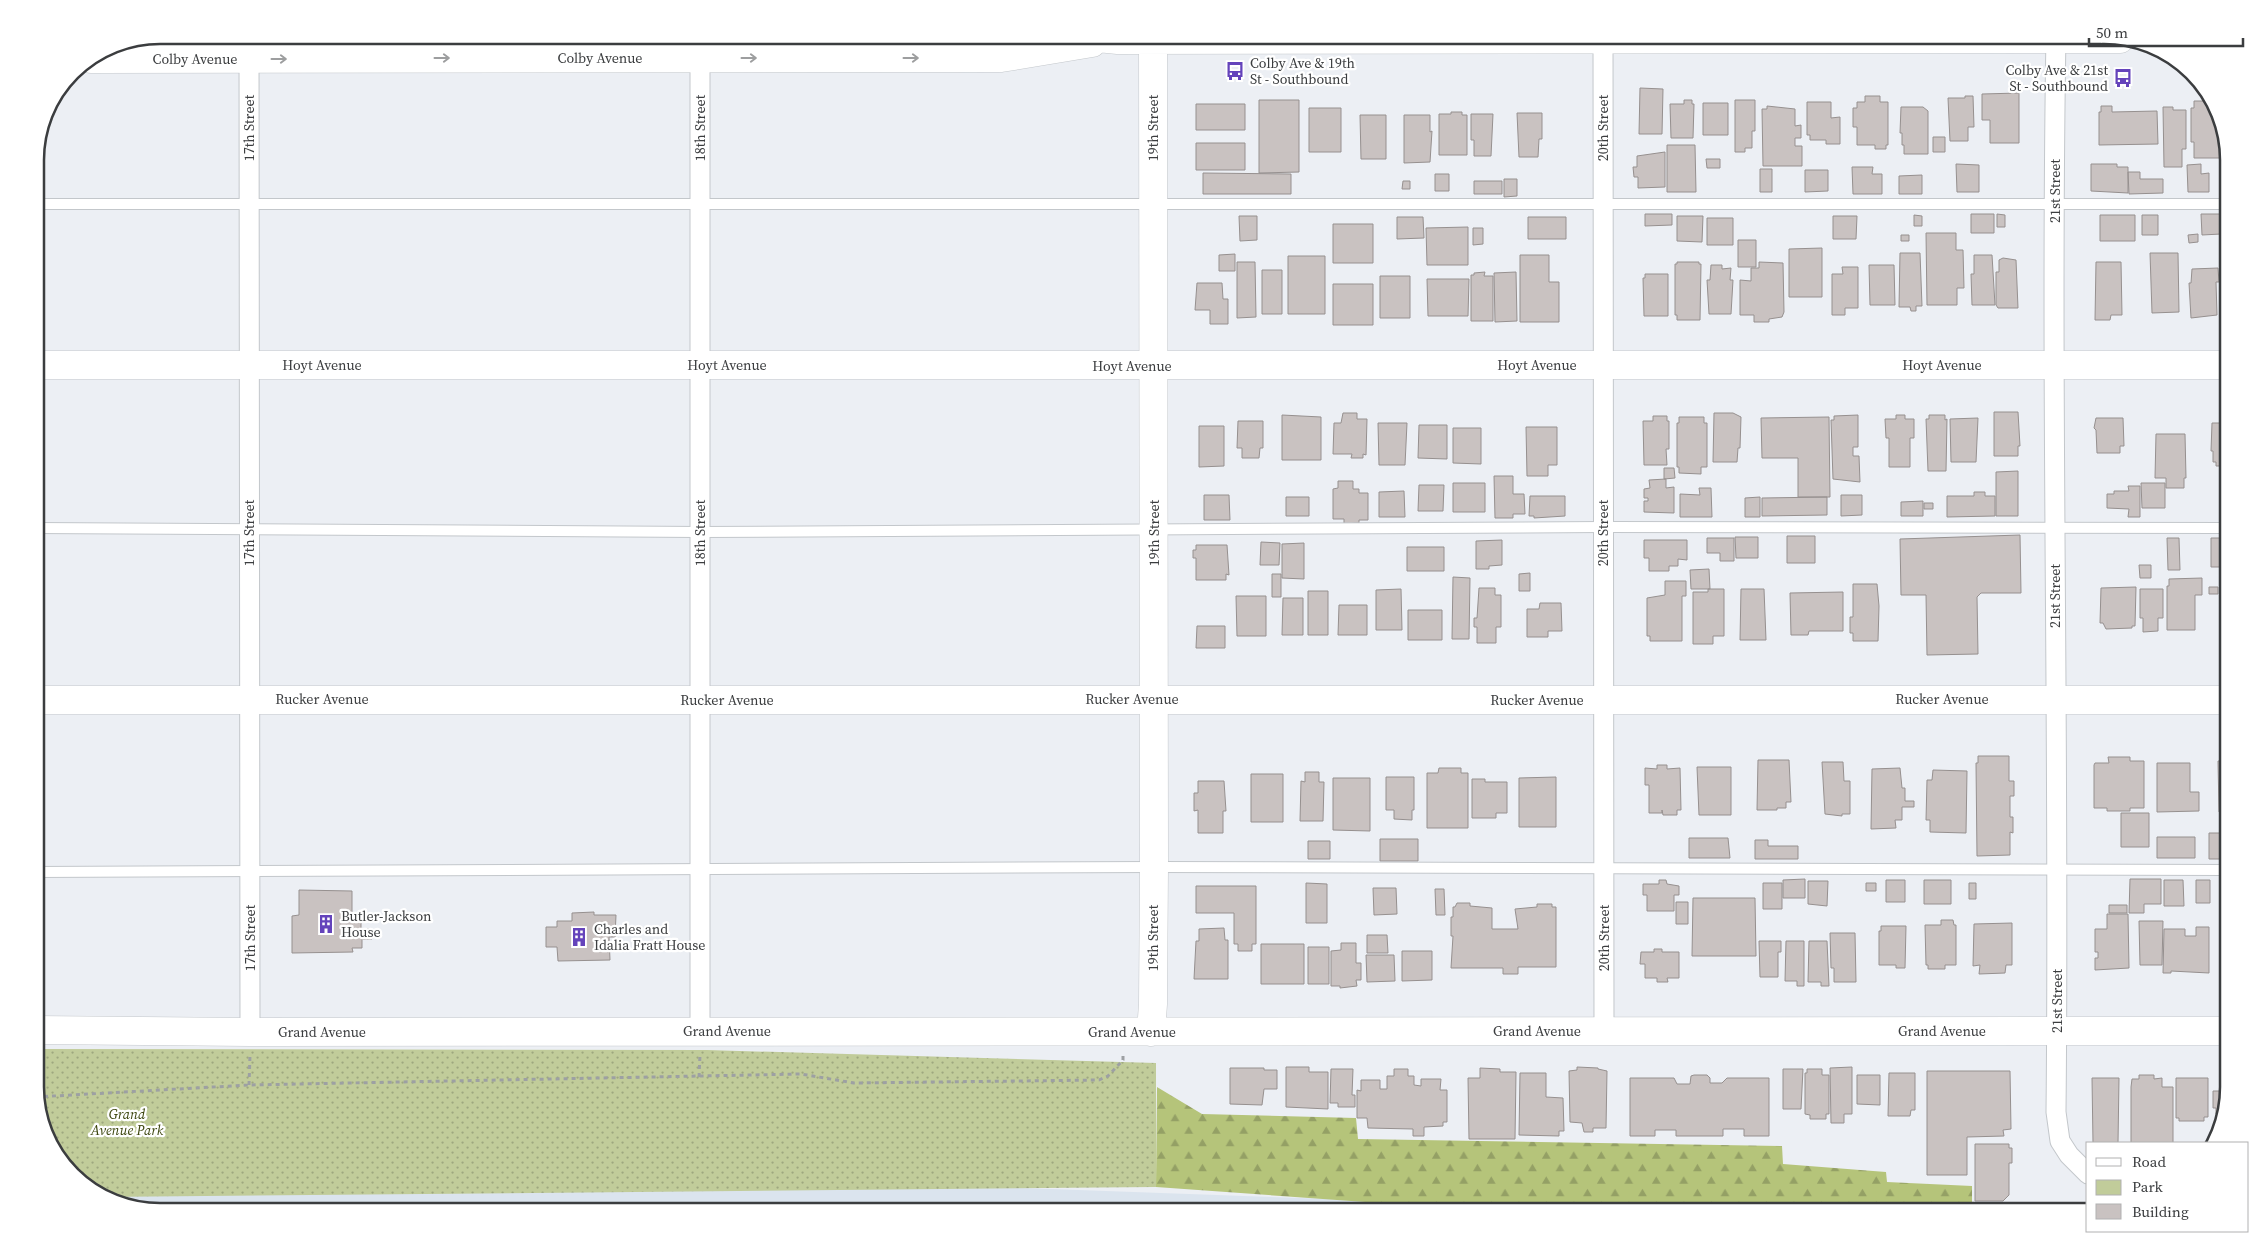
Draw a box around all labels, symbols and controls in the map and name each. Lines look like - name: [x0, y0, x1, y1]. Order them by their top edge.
- scale bar: [2089, 15, 2243, 47]
- text: 50 m: [2096, 22, 2128, 43]
- street label: Colby Avenue: [558, 48, 642, 68]
- street label: Colby Avenue: [153, 49, 237, 69]
- one-way arrow: [434, 53, 450, 63]
- one-way arrow: [740, 53, 756, 63]
- one-way arrow: [902, 53, 919, 63]
- place label: Colby Ave & 19th St - Southbound: [1250, 53, 1355, 89]
- one-way arrow: [271, 54, 287, 64]
- bus stop icon: Colby Ave & 19th St - Southbound: [1224, 60, 1246, 82]
- place label: Colby Ave & 21st St - Southbound: [2005, 60, 2108, 96]
- bus stop icon: Colby Ave & 21st St - Southbound: [2112, 67, 2134, 89]
- street label: 17th Street: [239, 94, 259, 161]
- street label: 18th Street: [690, 94, 710, 161]
- street label: 19th Street: [1143, 94, 1163, 161]
- street label: 20th Street: [1593, 94, 1613, 161]
- street label: 21st Street: [2045, 159, 2065, 223]
- street label: Hoyt Avenue: [282, 355, 362, 375]
- street label: Hoyt Avenue: [687, 355, 767, 375]
- street label: Hoyt Avenue: [1497, 355, 1577, 375]
- street label: Hoyt Avenue: [1902, 355, 1982, 375]
- street label: Hoyt Avenue: [1092, 356, 1172, 376]
- street label: 17th Street: [239, 499, 259, 566]
- street label: 18th Street: [690, 499, 710, 566]
- street label: 19th Street: [1144, 499, 1164, 566]
- street label: 20th Street: [1593, 499, 1613, 566]
- street label: 21st Street: [2045, 564, 2065, 628]
- street label: Rucker Avenue: [275, 689, 369, 709]
- street label: Rucker Avenue: [1085, 689, 1179, 709]
- street label: Rucker Avenue: [1895, 689, 1989, 709]
- street label: Rucker Avenue: [680, 690, 774, 710]
- street label: Rucker Avenue: [1490, 690, 1584, 710]
- street label: 17th Street: [240, 904, 260, 971]
- street label: 19th Street: [1143, 904, 1163, 971]
- street label: 20th Street: [1594, 904, 1614, 971]
- place label: Butler-Jackson House: [341, 906, 432, 942]
- building icon: Butler-Jackson House: [315, 913, 337, 935]
- place label: Charles and Idalia Fratt House: [594, 919, 705, 955]
- building icon: Charles and Idalia Fratt House: [568, 926, 590, 948]
- street label: 21st Street: [2047, 969, 2067, 1033]
- street label: Grand Avenue: [683, 1021, 771, 1041]
- street label: Grand Avenue: [1493, 1021, 1581, 1041]
- street label: Grand Avenue: [1898, 1021, 1986, 1041]
- street label: Grand Avenue: [278, 1022, 366, 1042]
- street label: Grand Avenue: [1088, 1022, 1176, 1042]
- park label: Grand Avenue Park: [90, 1104, 164, 1140]
- legend: [2086, 1142, 2249, 1232]
- text: Road: [2132, 1151, 2166, 1172]
- text: Park: [2132, 1176, 2164, 1197]
- text: Building: [2132, 1201, 2189, 1222]

